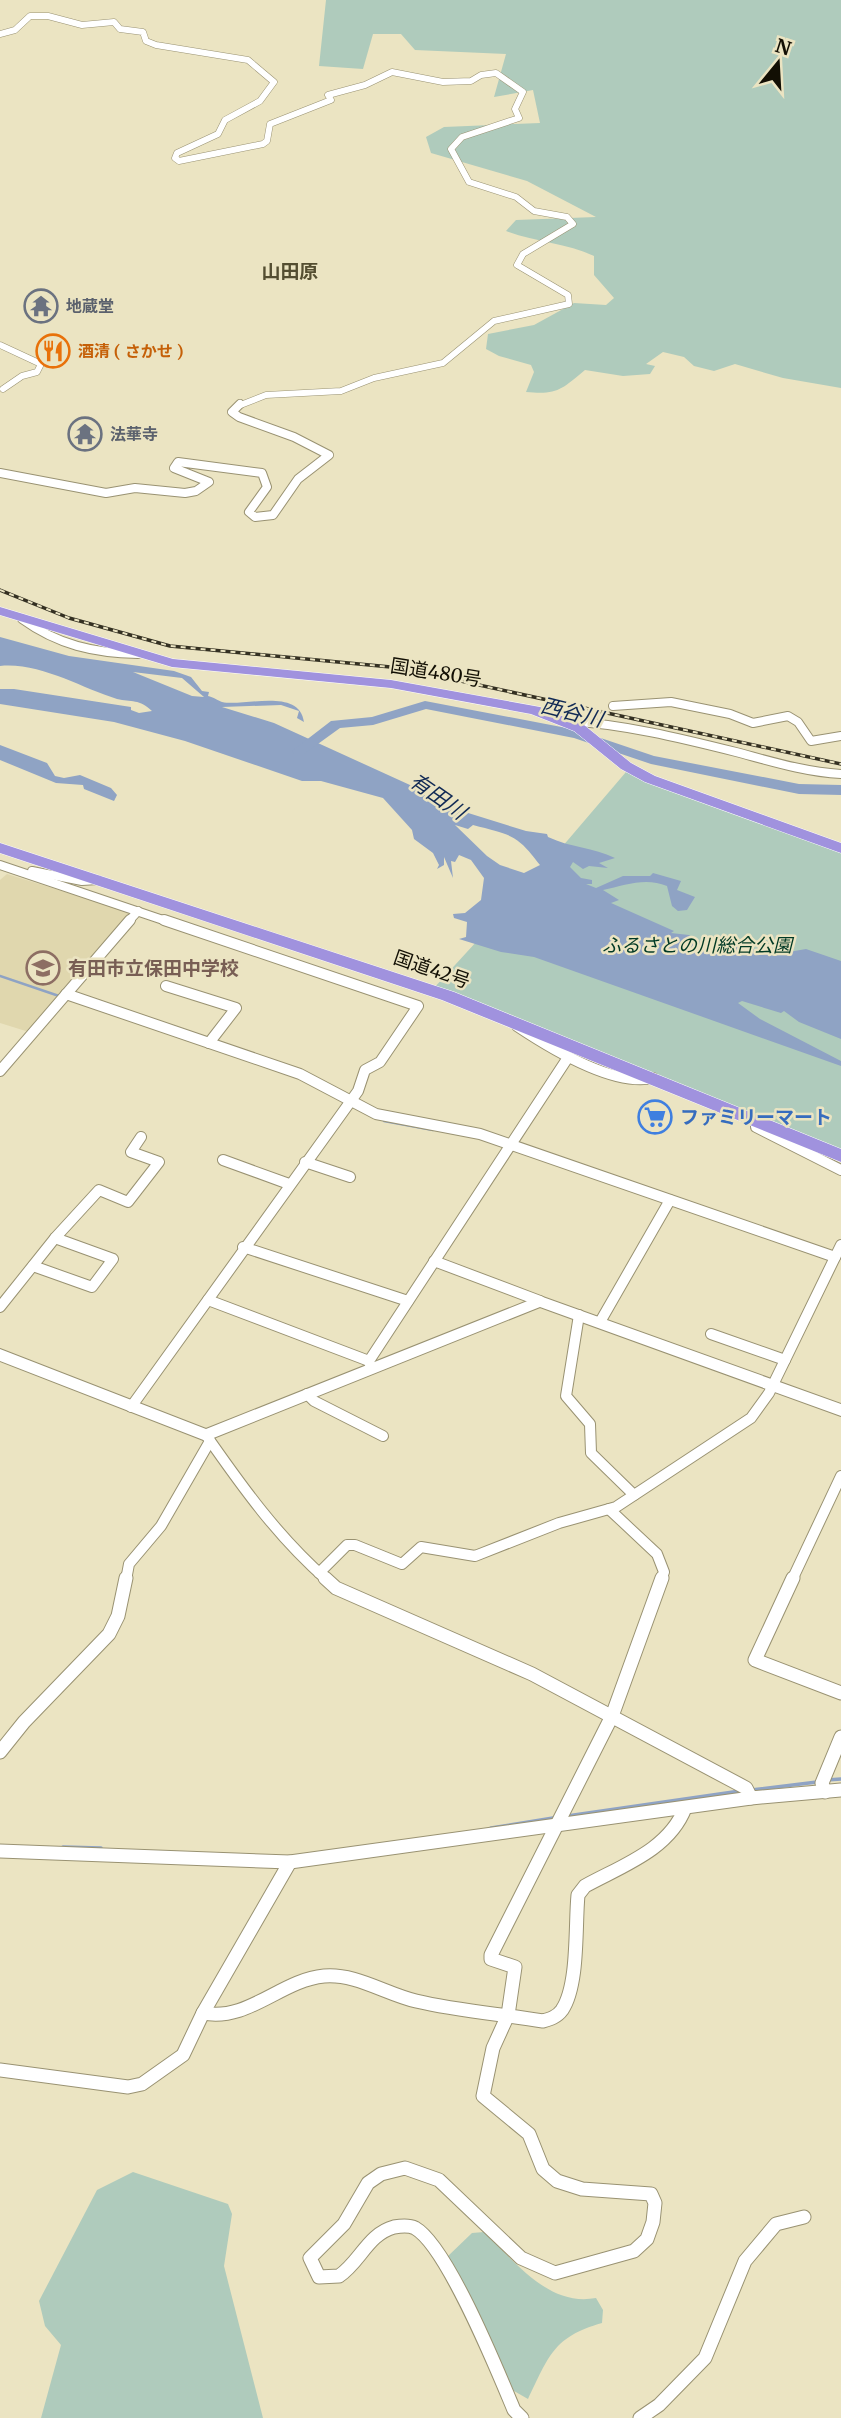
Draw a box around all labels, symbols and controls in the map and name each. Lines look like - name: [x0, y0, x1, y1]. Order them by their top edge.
- north arrow: [743, 28, 813, 98]
- text: N: [772, 33, 794, 61]
- district label: 山田原: [261, 259, 319, 283]
- temple icon: 地蔵堂: [22, 287, 60, 325]
- place label: 地蔵堂: [66, 296, 114, 316]
- restaurant icon: 酒清 ( さかせ ): [34, 332, 72, 370]
- place label: 酒清 ( さかせ ): [78, 341, 184, 361]
- temple icon: 法華寺: [66, 415, 104, 453]
- place label: 法華寺: [110, 424, 158, 444]
- street label: 国道480号: [389, 653, 483, 691]
- water label: 西谷川: [538, 691, 608, 733]
- water label: 有田川: [404, 767, 473, 826]
- park label: ふるさとの川総合公園: [602, 933, 795, 957]
- street label: 国道42号: [391, 945, 473, 993]
- school or university icon: 有田市立保田中学校: [24, 949, 62, 987]
- place label: 有田市立保田中学校: [68, 956, 239, 980]
- supermarket icon: ファミリーマート: [636, 1098, 674, 1136]
- place label: ファミリーマート: [680, 1105, 832, 1129]

